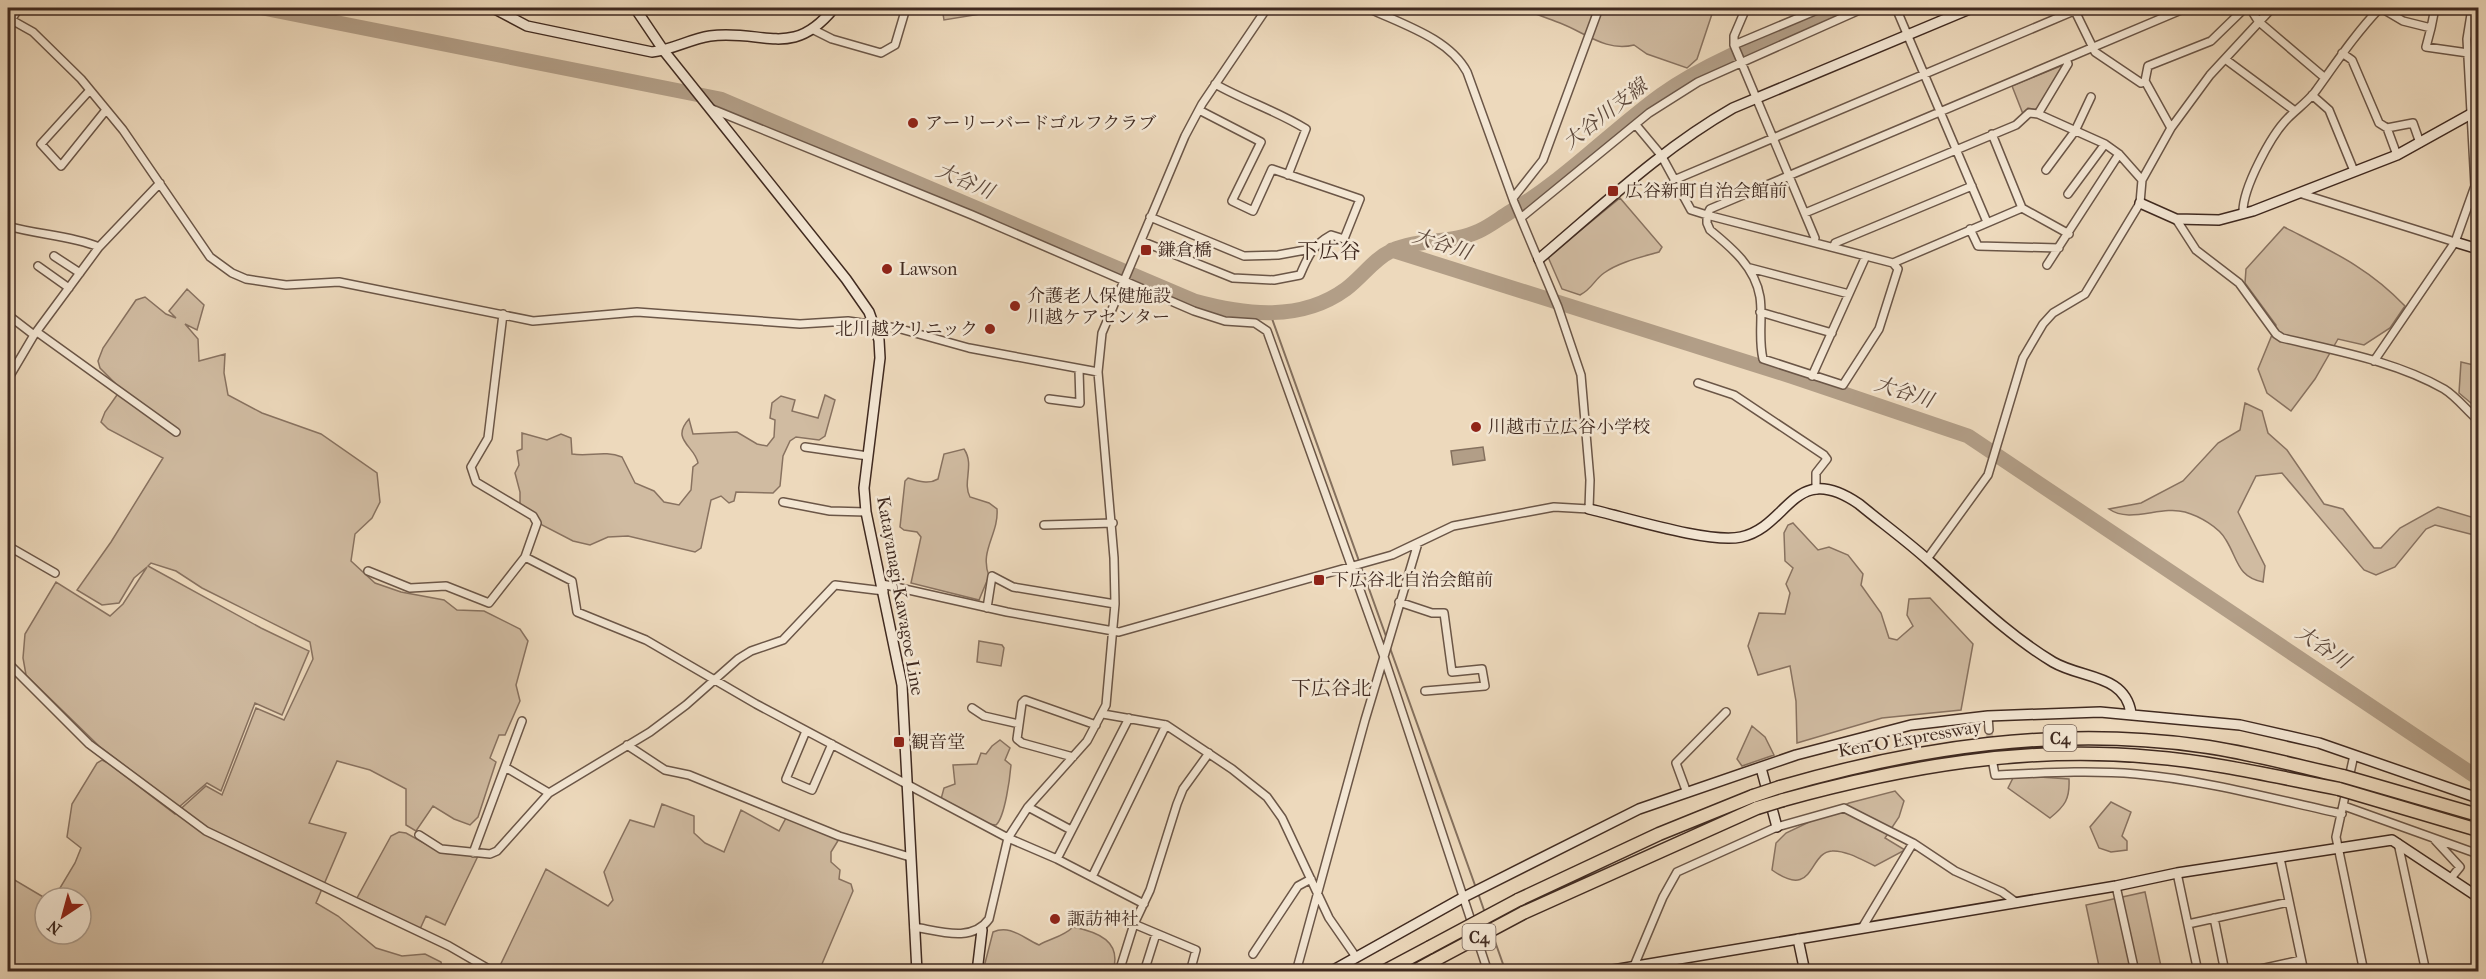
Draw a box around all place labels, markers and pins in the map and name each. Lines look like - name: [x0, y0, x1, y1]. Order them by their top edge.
- place label: アーリーバードゴルフクラブ: [925, 113, 1156, 134]
- marker: アーリーバードゴルフクラブ: [906, 116, 920, 130]
- place label: 広谷新町自治会館前: [1625, 181, 1787, 202]
- marker: 広谷新町自治会館前: [1606, 184, 1620, 198]
- place label: 鎌倉橋: [1158, 240, 1212, 261]
- marker: 鎌倉橋: [1139, 243, 1153, 257]
- place label: Lawson: [899, 259, 958, 280]
- marker: Lawson: [880, 262, 894, 276]
- place label: 介護老人保健施設 川越ケアセンター: [1027, 286, 1171, 328]
- marker: 介護老人保健施設 川越ケアセンター: [1008, 299, 1022, 313]
- place label: 北川越クリニック: [835, 319, 978, 340]
- marker: 北川越クリニック: [983, 322, 997, 336]
- place label: 川越市立広谷小学校: [1488, 417, 1650, 438]
- marker: 川越市立広谷小学校: [1469, 420, 1483, 434]
- place label: 下広谷北自治会館前: [1331, 570, 1493, 591]
- marker: 下広谷北自治会館前: [1312, 573, 1326, 587]
- place label: 観音堂: [911, 732, 965, 753]
- marker: 観音堂: [892, 735, 906, 749]
- place label: 諏訪神社: [1067, 909, 1139, 930]
- marker: 諏訪神社: [1048, 912, 1062, 926]

